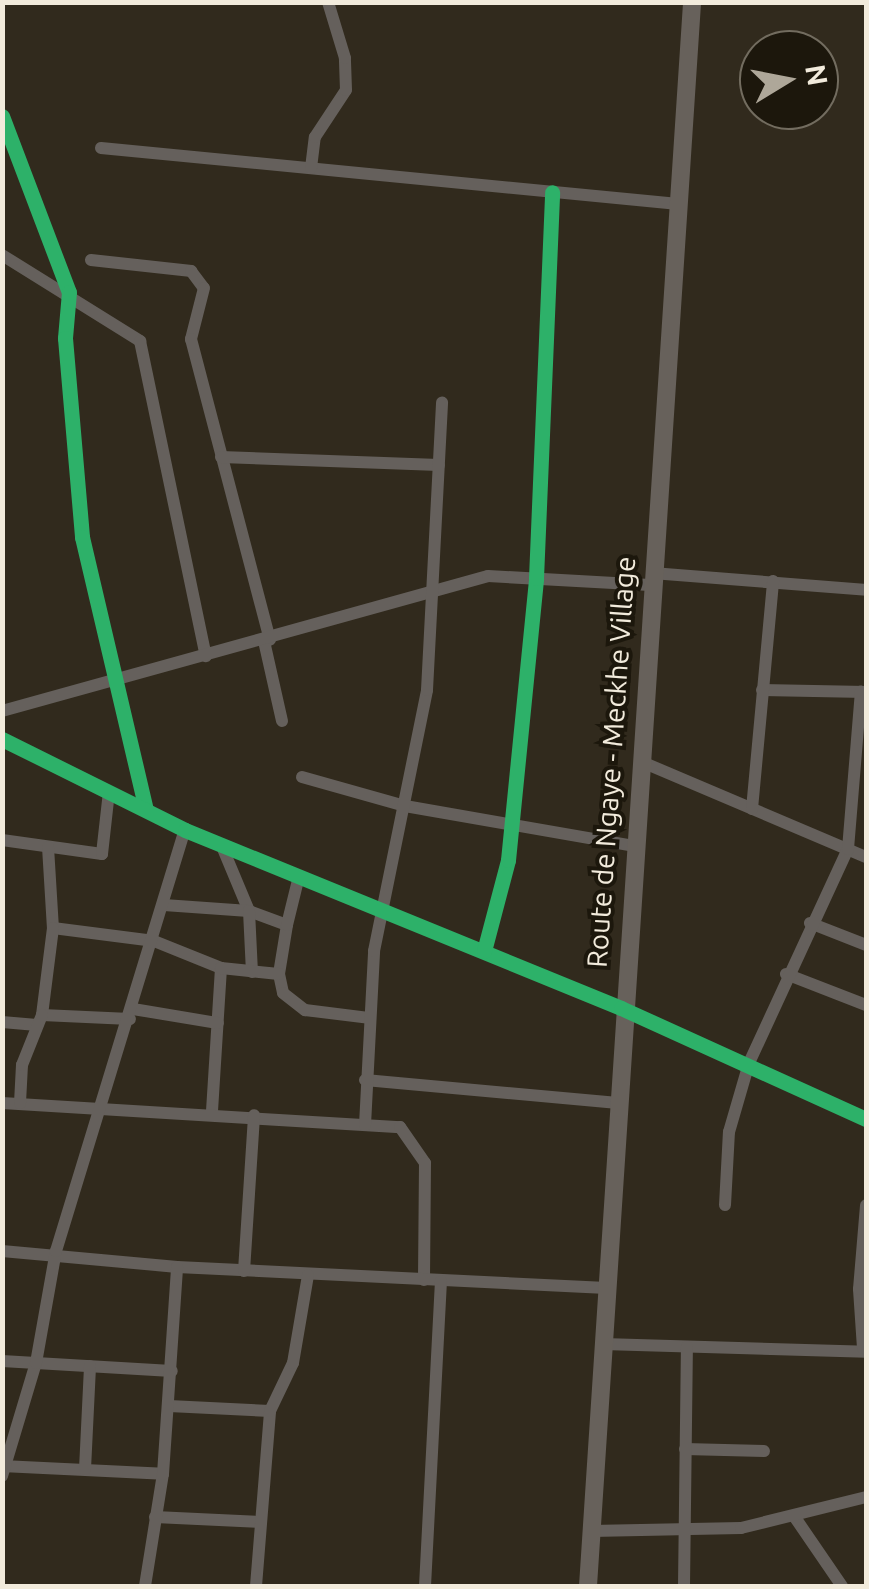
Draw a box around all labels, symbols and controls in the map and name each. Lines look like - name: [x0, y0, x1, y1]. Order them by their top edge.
- north arrow: [739, 30, 839, 130]
- text: N: [800, 62, 834, 88]
- street label: Route de Ngaye - Meckhe Village: [580, 555, 642, 969]

